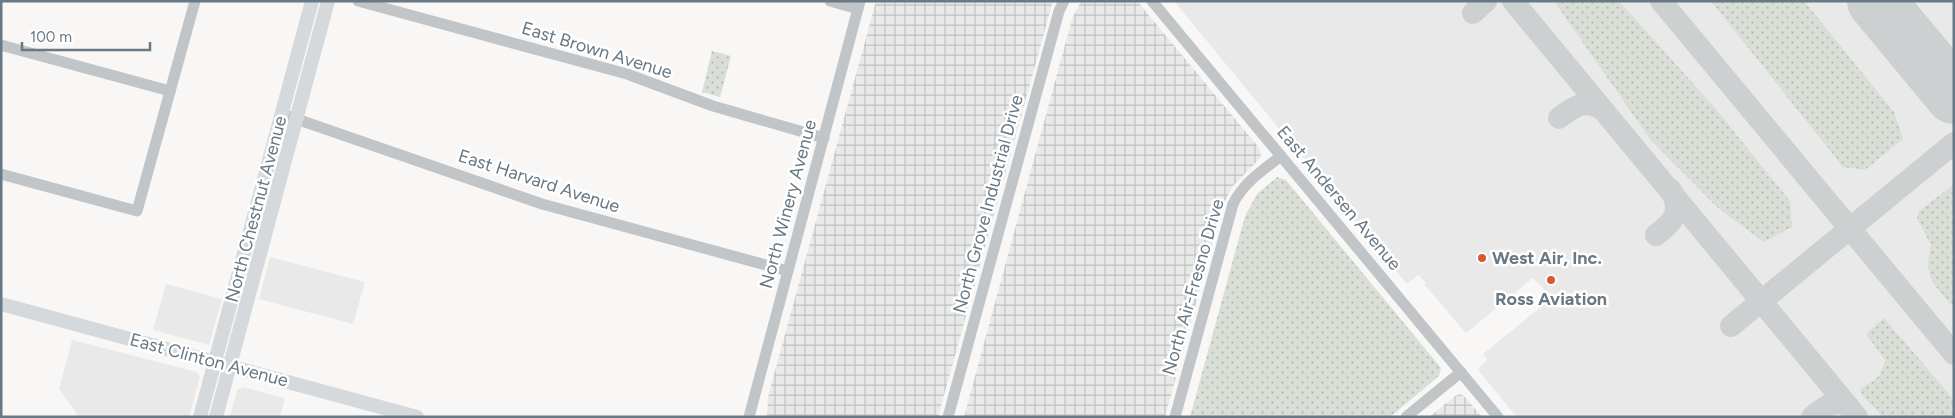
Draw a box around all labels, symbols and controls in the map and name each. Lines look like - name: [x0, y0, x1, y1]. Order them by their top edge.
- street label: East Brown Avenue: [519, 17, 675, 83]
- scale bar: [22, 20, 150, 52]
- text: 100 m: [30, 28, 72, 46]
- street label: North Grove Industrial Drive: [948, 92, 1028, 316]
- street label: North Chestnut Avenue: [221, 113, 292, 305]
- street label: North Winery Avenue: [755, 117, 821, 291]
- street label: East Andersen Avenue: [1272, 121, 1406, 275]
- street label: East Harvard Avenue: [455, 144, 623, 218]
- street label: North Air-Fresno Drive: [1157, 196, 1229, 378]
- place label: West Air, Inc.: [1492, 247, 1602, 269]
- marker: West Air, Inc.: [1476, 252, 1488, 264]
- marker: Ross Aviation: [1545, 274, 1557, 286]
- place label: Ross Aviation: [1495, 288, 1607, 310]
- street label: East Clinton Avenue: [127, 328, 291, 392]

